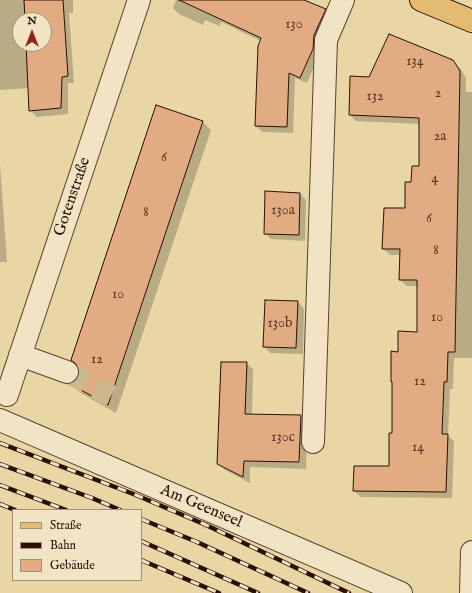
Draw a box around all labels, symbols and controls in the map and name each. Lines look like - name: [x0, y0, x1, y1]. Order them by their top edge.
- north arrow: [12, 12, 52, 52]
- text: N: [27, 14, 37, 28]
- house number: 130: [285, 17, 303, 33]
- house number: 134: [406, 54, 424, 70]
- house number: 2: [435, 86, 441, 102]
- house number: 132: [366, 89, 384, 105]
- house number: 2a: [434, 129, 446, 145]
- house number: 6: [161, 150, 167, 166]
- street label: Gotenstraße: [51, 155, 95, 239]
- house number: 4: [432, 171, 438, 187]
- house number: 130a: [271, 203, 295, 219]
- house number: 8: [143, 205, 149, 221]
- house number: 6: [426, 211, 432, 227]
- house number: 8: [433, 243, 439, 259]
- house number: 10: [112, 287, 124, 303]
- house number: 10: [431, 310, 443, 326]
- house number: 130b: [268, 316, 292, 332]
- house number: 12: [91, 352, 103, 368]
- house number: 12: [414, 374, 426, 390]
- house number: 130c: [271, 430, 295, 446]
- house number: 14: [412, 440, 424, 456]
- street label: Am Geenseel: [157, 481, 245, 533]
- legend: [12, 509, 142, 581]
- text: Straße: [50, 518, 82, 533]
- text: Bahn: [50, 538, 76, 553]
- text: Gebäude: [50, 558, 95, 573]

